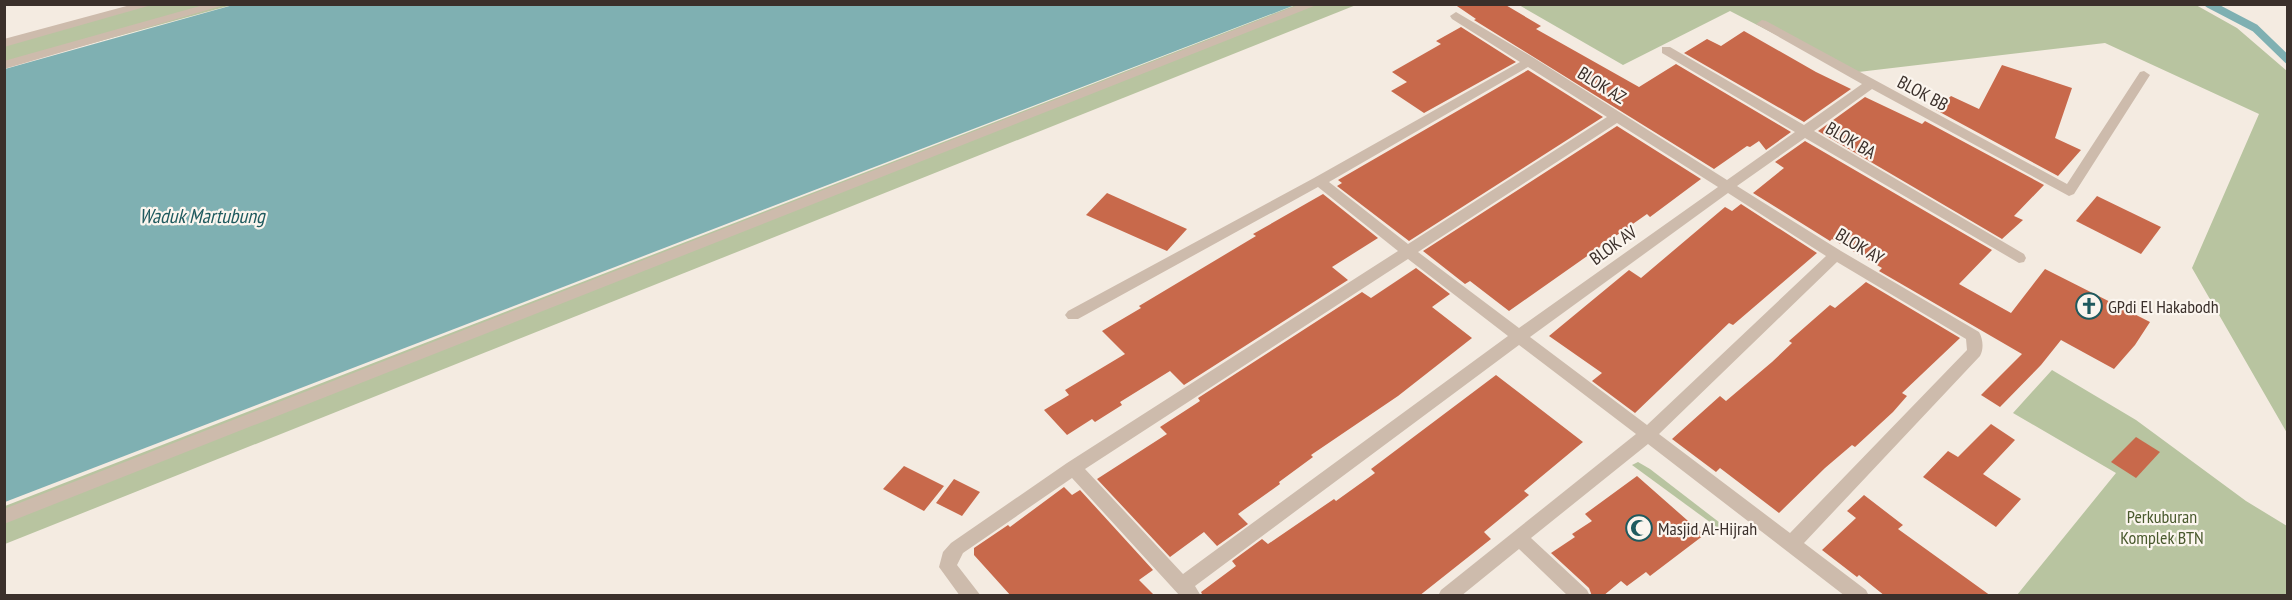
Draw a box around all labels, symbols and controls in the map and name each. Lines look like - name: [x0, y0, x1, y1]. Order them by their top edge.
- street label: BLOK AZ: [1574, 61, 1631, 109]
- street label: BLOK BB: [1894, 70, 1952, 116]
- street label: BLOK BA: [1822, 117, 1881, 164]
- water label: Waduk Martubung: [139, 203, 266, 229]
- street label: BLOK AV: [1585, 220, 1642, 270]
- street label: BLOK AY: [1832, 223, 1889, 270]
- church icon: GPdi El Hakabodh: [2074, 291, 2104, 321]
- place label: GPdi El Hakabodh: [2108, 295, 2219, 318]
- park label: Perkuburan Komplek BTN: [2120, 505, 2204, 549]
- mosque icon: Masjid Al-Hijrah: [1624, 513, 1654, 543]
- place label: Masjid Al-Hijrah: [1658, 517, 1757, 540]

